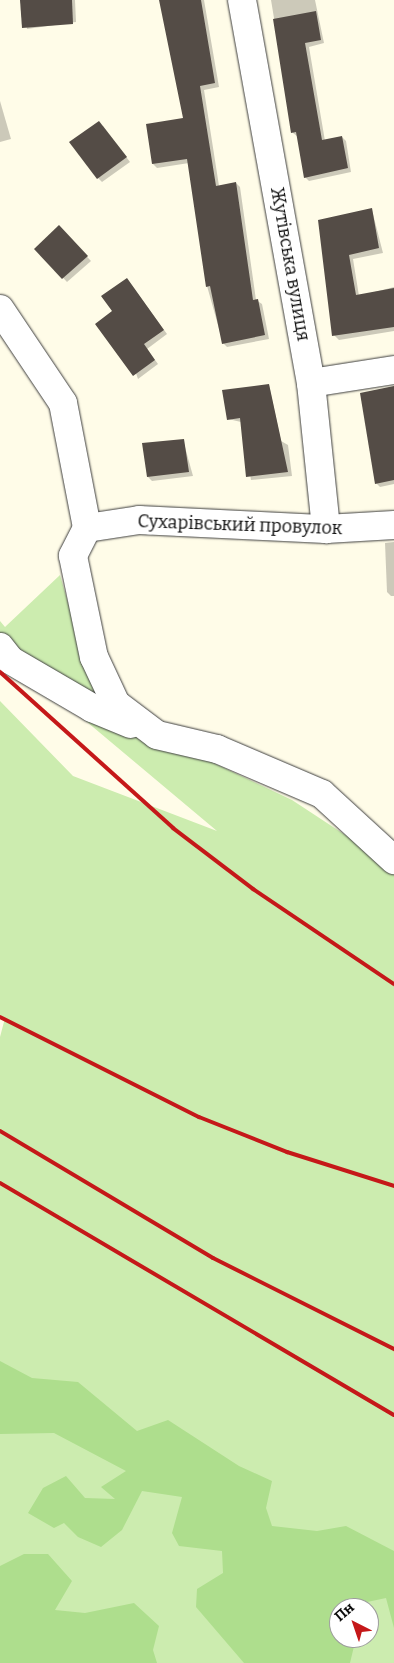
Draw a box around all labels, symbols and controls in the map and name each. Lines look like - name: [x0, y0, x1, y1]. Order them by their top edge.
- street label: Жутівська вулиця: [266, 185, 314, 343]
- street label: Сухарівський провулок: [137, 511, 343, 539]
- north arrow: [329, 1598, 379, 1648]
- text: Пн: [331, 1599, 358, 1625]

